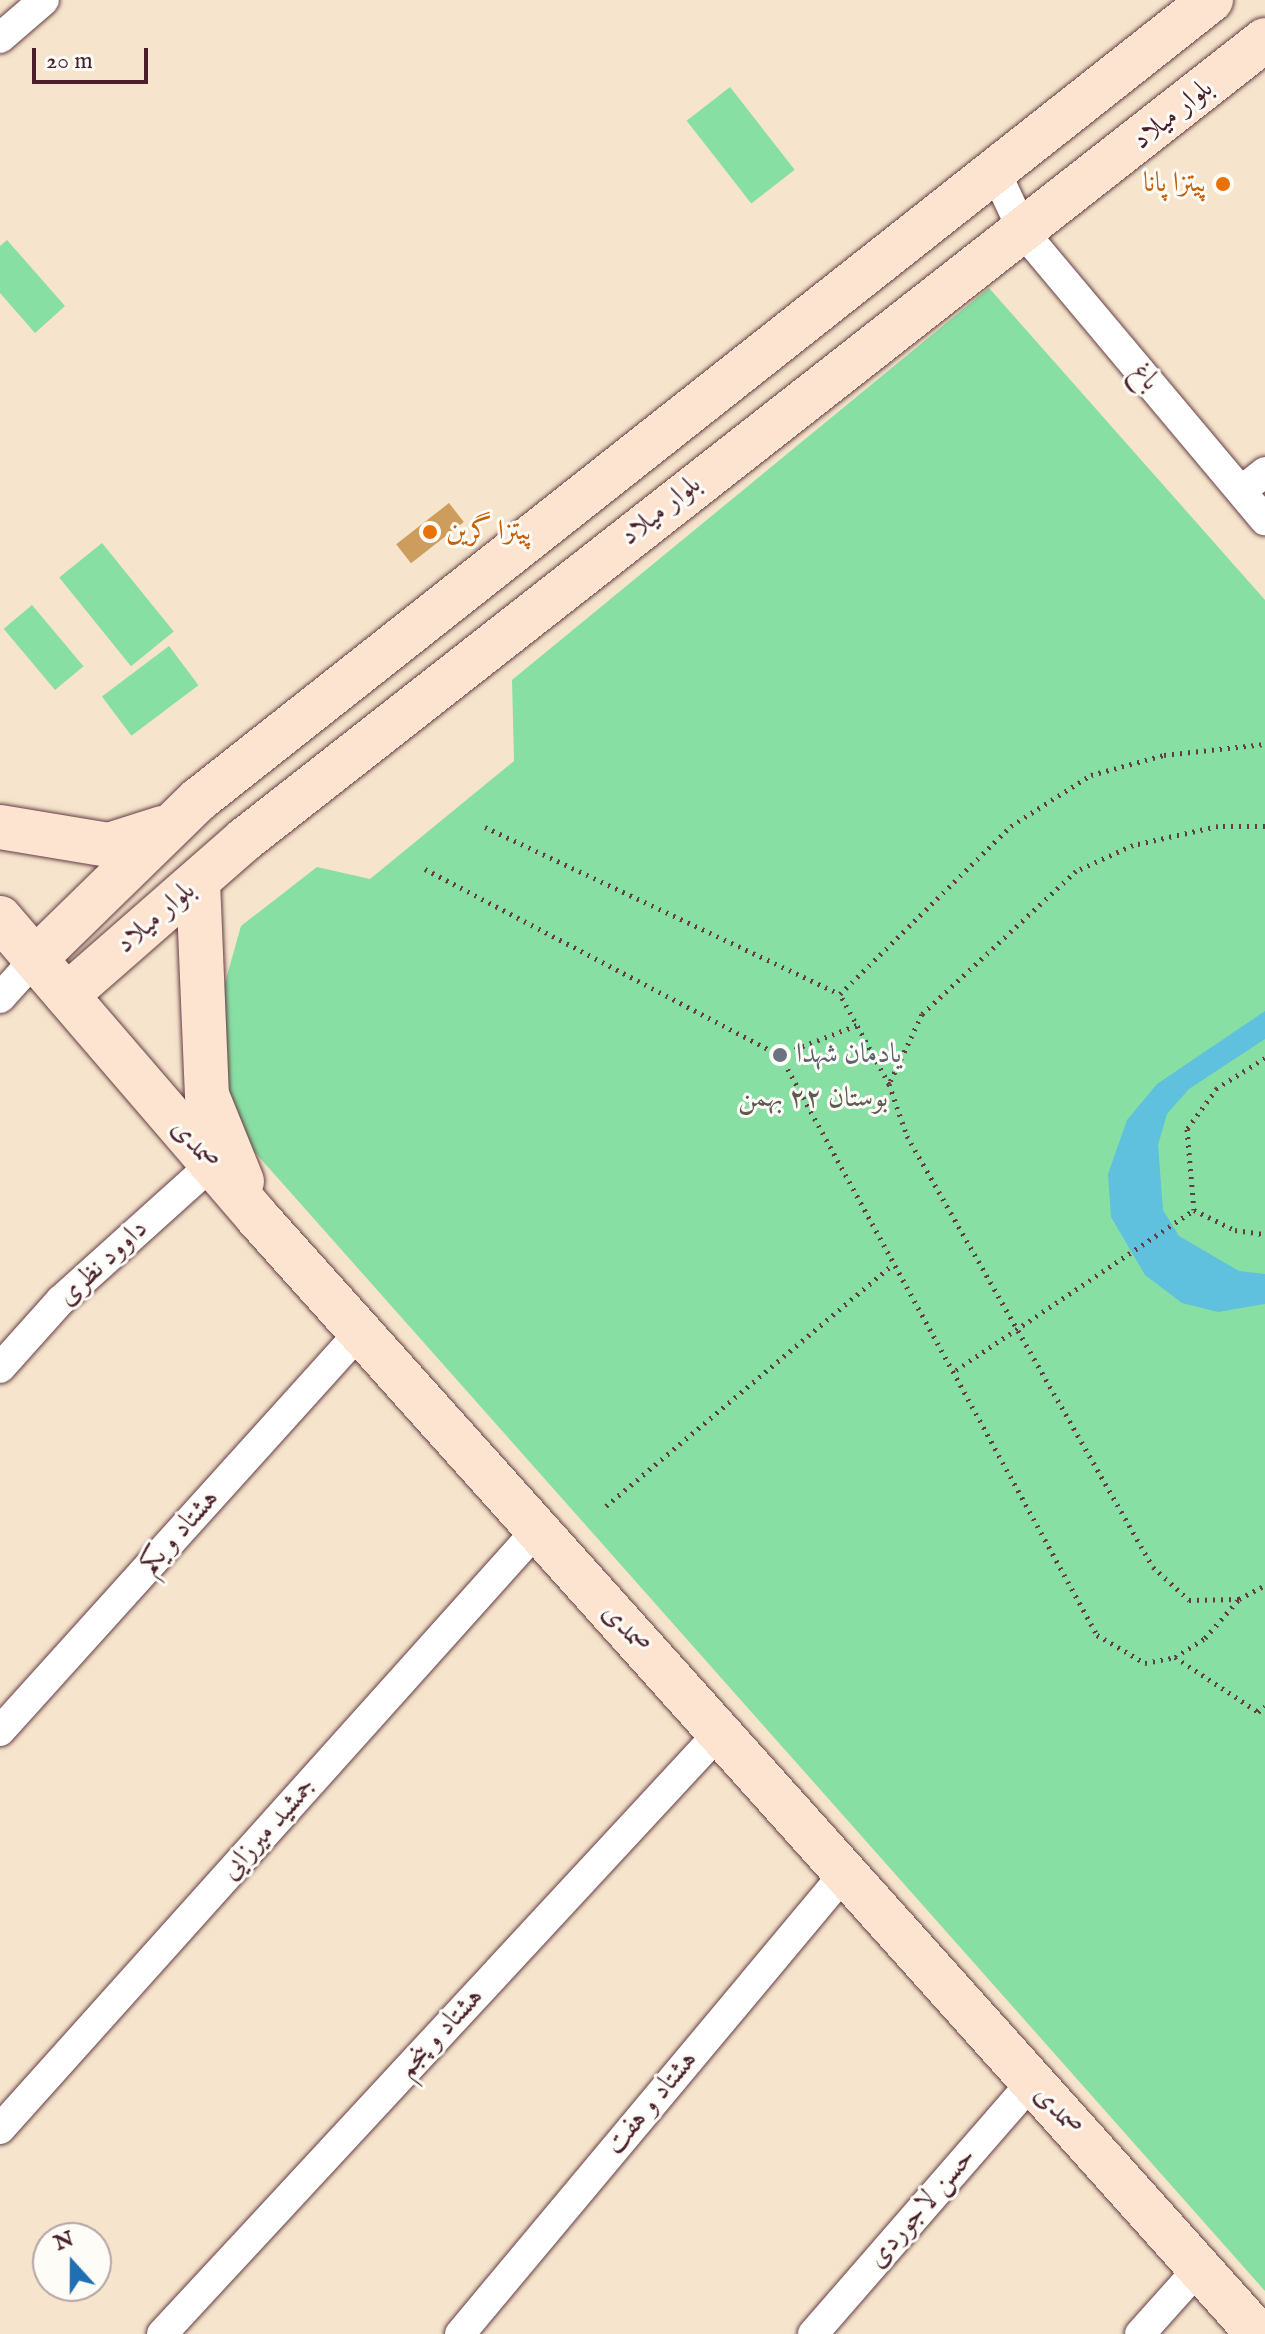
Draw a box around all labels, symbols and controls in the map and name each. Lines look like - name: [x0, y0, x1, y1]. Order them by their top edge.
- scale bar: [36, 32, 152, 82]
- text: 20 m: [46, 46, 93, 77]
- street label: بلوار میلاد: [1126, 72, 1220, 158]
- place label: پیتزا پانا: [1143, 167, 1207, 201]
- marker: پیتزا پانا: [1214, 175, 1232, 193]
- street label: باغ: [1124, 356, 1166, 398]
- street label: بلوار میلاد: [614, 468, 708, 554]
- place label: پیتزا گرین: [446, 515, 532, 549]
- marker: پیتزا گرین: [421, 523, 439, 541]
- street label: بلوار میلاد: [109, 874, 203, 962]
- place label: یادمان شهدا: [796, 1038, 902, 1072]
- marker: یادمان شهدا: [771, 1046, 789, 1064]
- park label: بوستان ۲۲ بهمن: [738, 1082, 888, 1116]
- street label: صمدی: [163, 1112, 227, 1178]
- street label: داوود نظری: [51, 1213, 155, 1313]
- street label: هشتاد و یکم: [133, 1483, 227, 1581]
- street label: صمدی: [594, 1596, 658, 1662]
- street label: جمشید میرزایی: [214, 1771, 324, 1887]
- street label: هشتاد و پنجم: [391, 1981, 491, 2085]
- street label: هشتاد و هفت: [599, 2044, 705, 2162]
- street label: صمدی: [1026, 2078, 1090, 2144]
- street label: حسن لاجوردی: [861, 2141, 983, 2275]
- north arrow: [32, 2222, 112, 2302]
- text: N: [50, 2225, 78, 2258]

